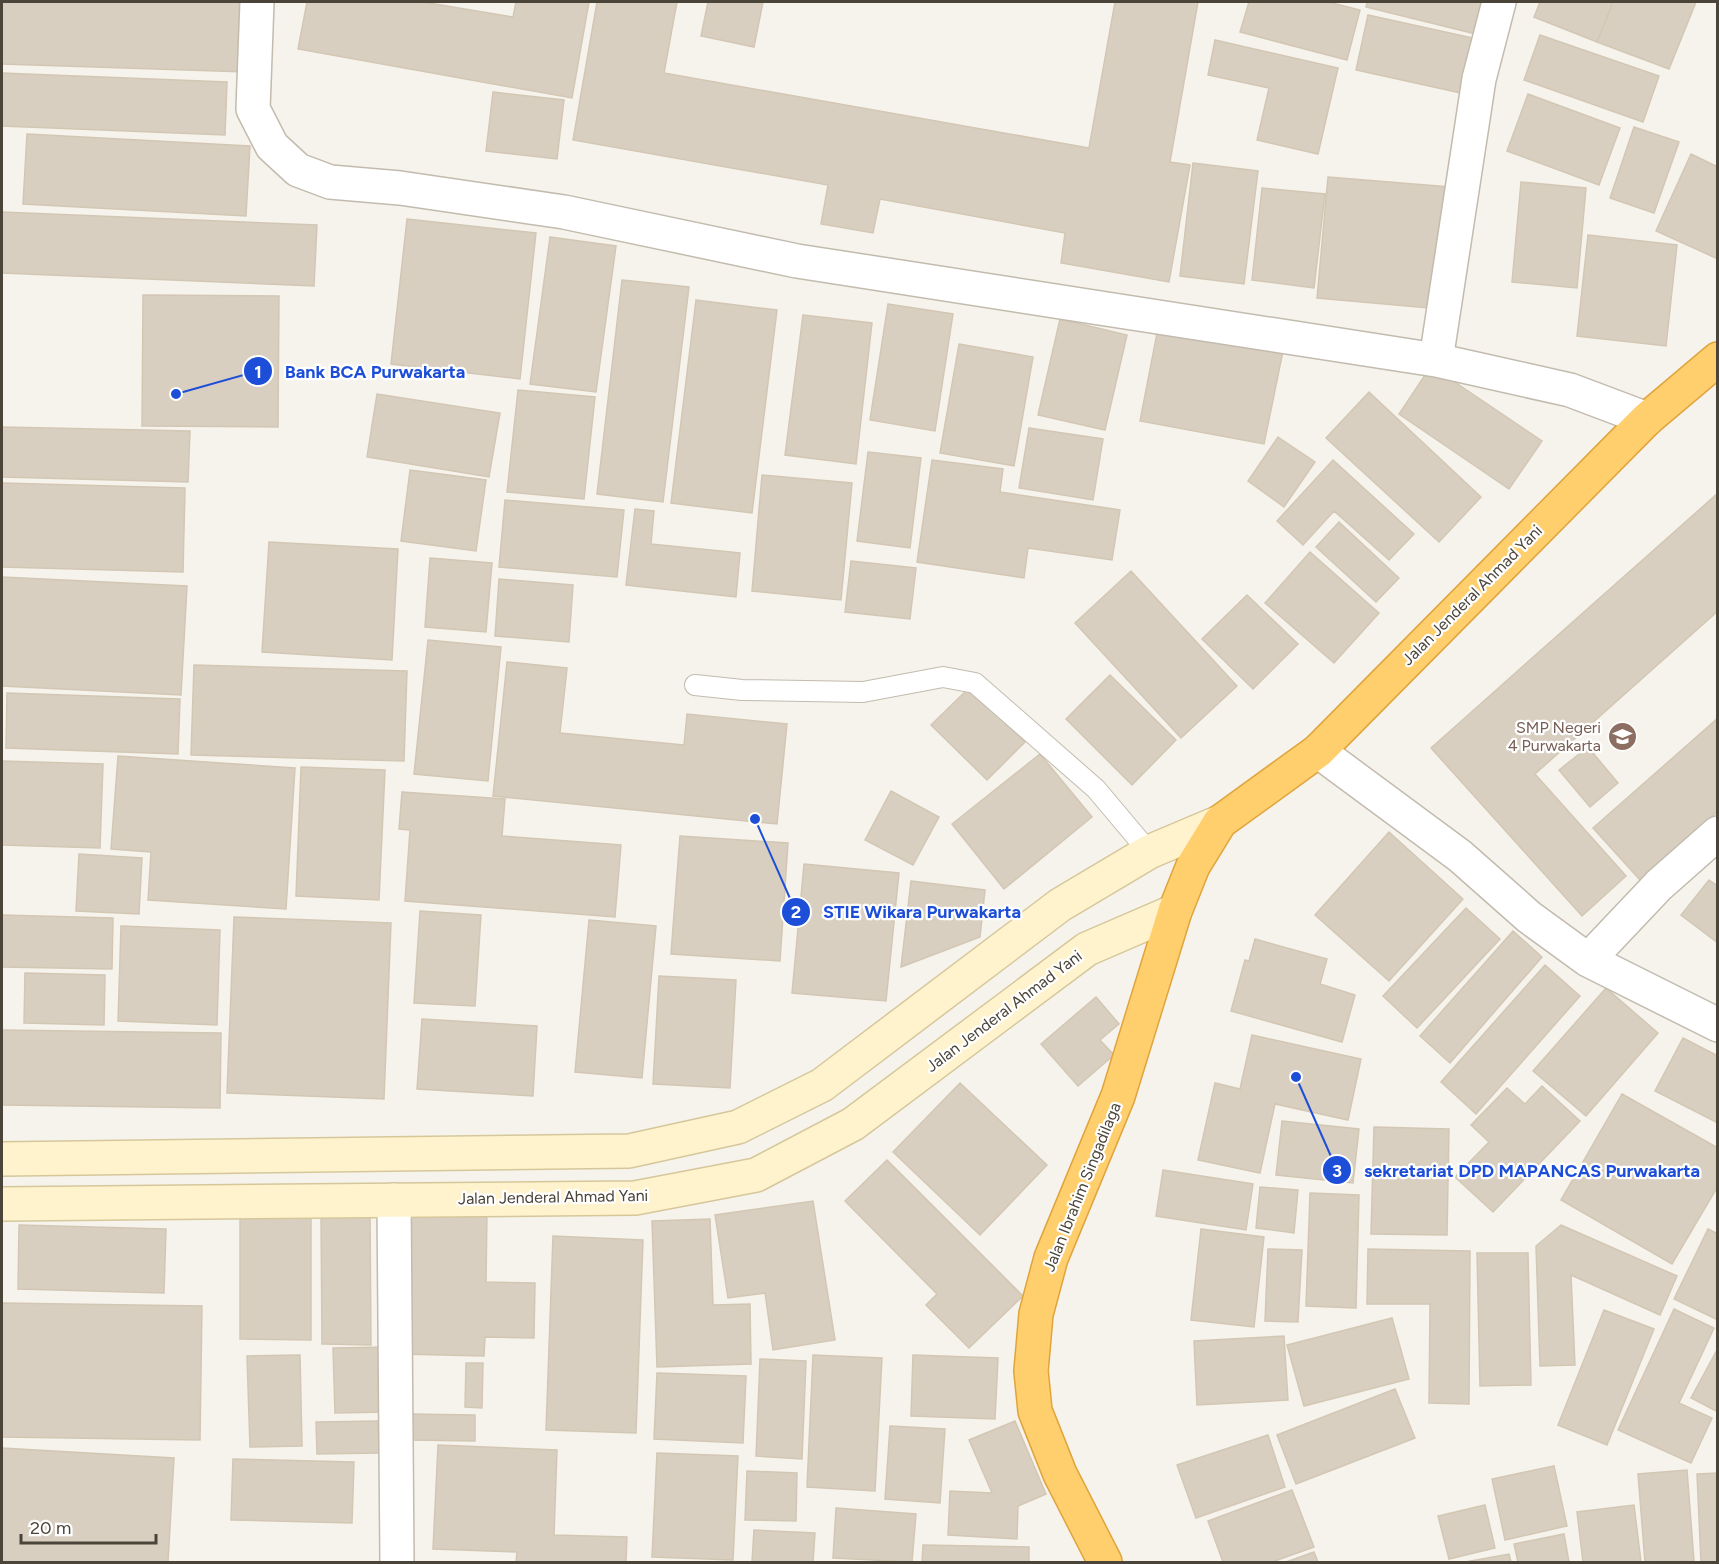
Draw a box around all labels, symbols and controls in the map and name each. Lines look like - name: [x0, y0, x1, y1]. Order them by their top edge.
- callout: Bank BCA Purwakarta: [243, 353, 478, 389]
- text: 1: [254, 361, 262, 383]
- text: Bank BCA Purwakarta: [285, 361, 465, 383]
- street label: Jalan Jenderal Ahmad Yani: [1398, 521, 1546, 669]
- place label: SMP Negeri 4 Purwakarta: [1508, 718, 1601, 755]
- school or university icon: SMP Negeri 4 Purwakarta: [1606, 720, 1638, 752]
- callout: STIE Wikara Purwakarta: [781, 894, 1033, 930]
- text: 2: [791, 901, 801, 923]
- text: STIE Wikara Purwakarta: [823, 901, 1021, 923]
- street label: Jalan Jenderal Ahmad Yani: [922, 946, 1086, 1076]
- street label: Jalan Ibrahim Singadilaga: [1039, 1100, 1125, 1274]
- callout: sekretariat DPD MAPANCAS Purwakarta: [1322, 1152, 1712, 1188]
- text: 3: [1332, 1160, 1342, 1182]
- text: sekretariat DPD MAPANCAS Purwakarta: [1364, 1160, 1700, 1182]
- street label: Jalan Jenderal Ahmad Yani: [458, 1186, 648, 1208]
- scale bar: [21, 1507, 156, 1545]
- text: 20 m: [30, 1517, 71, 1539]

